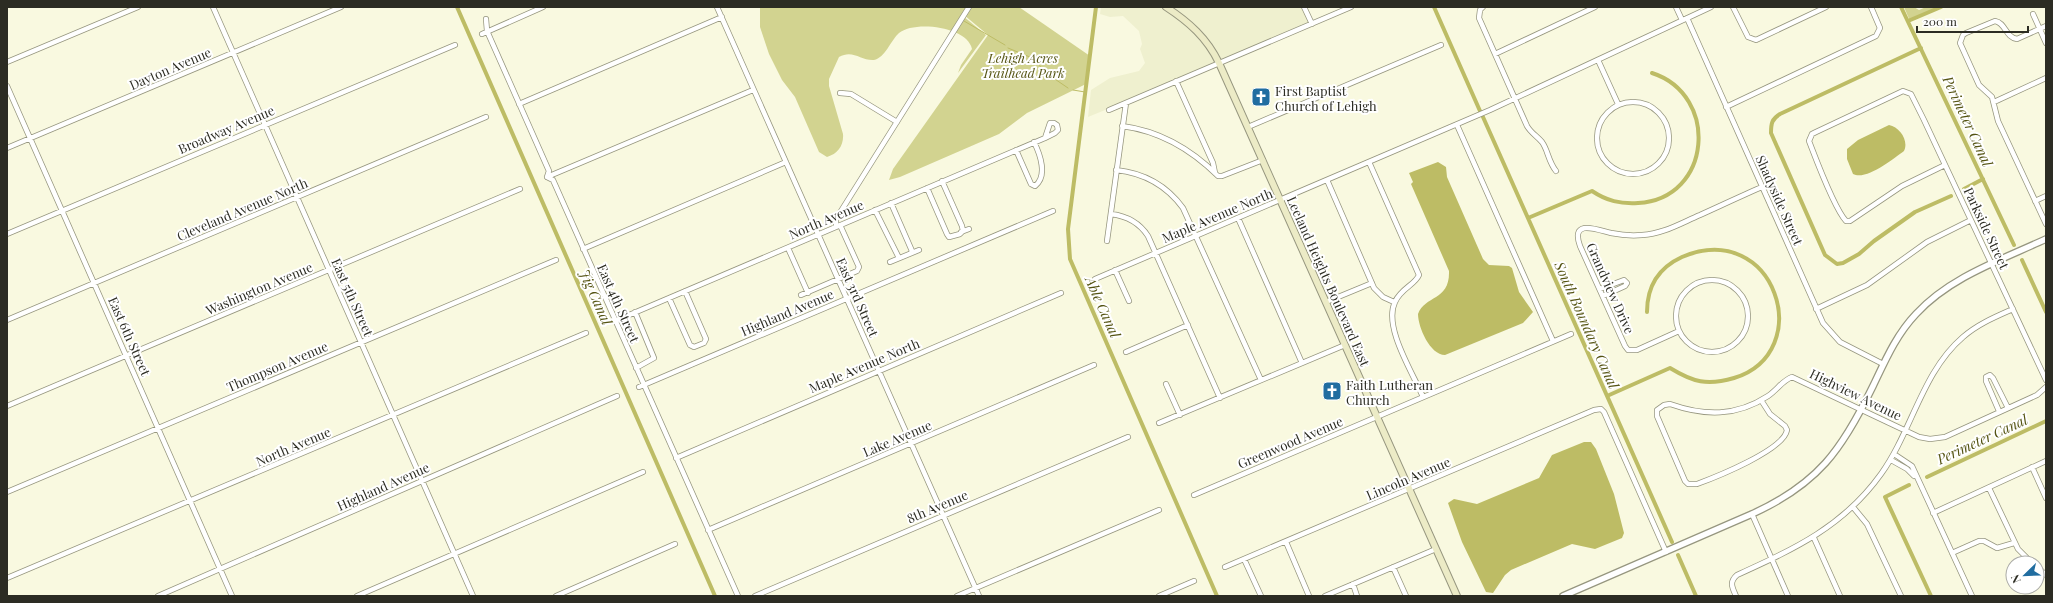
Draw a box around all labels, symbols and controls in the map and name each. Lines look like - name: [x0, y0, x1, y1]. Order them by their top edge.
- scale bar: [1917, 8, 2028, 34]
- text: 200 m: [1923, 13, 1957, 29]
- street label: Dayton Avenue: [126, 43, 214, 93]
- park label: Lehigh Acres Trailhead Park: [981, 49, 1065, 81]
- water label: Perimeter Canal: [1938, 72, 1998, 170]
- place label: First Baptist Church of Lehigh: [1275, 82, 1377, 114]
- church icon: First Baptist Church of Lehigh: [1250, 86, 1272, 108]
- street label: Broadway Avenue: [175, 101, 277, 157]
- street label: Shadyside Street: [1752, 152, 1808, 248]
- street label: Cleveland Avenue North: [174, 174, 310, 244]
- street label: Maple Avenue North: [1159, 184, 1275, 246]
- street label: Parkside Street: [1961, 184, 2014, 272]
- street label: Leeland Heights Boulevard East: [1284, 193, 1374, 369]
- street label: North Avenue: [786, 195, 866, 242]
- street label: Grandview Drive: [1583, 240, 1639, 337]
- street label: East 5th Street: [328, 255, 378, 339]
- street label: East 3rd Street: [833, 255, 883, 340]
- street label: Washington Avenue: [202, 258, 315, 319]
- water label: South Boundary Canal: [1550, 258, 1624, 393]
- street label: East 4th Street: [594, 261, 644, 345]
- water label: Jig Canal: [575, 266, 617, 329]
- water label: Able Canal: [1080, 271, 1125, 342]
- street label: Highland Avenue: [738, 285, 836, 339]
- street label: East 6th Street: [105, 294, 155, 379]
- street label: Maple Avenue North: [806, 334, 922, 396]
- street label: Thompson Avenue: [224, 337, 331, 395]
- street label: Highview Avenue: [1807, 364, 1905, 424]
- place label: Faith Lutheran Church: [1346, 376, 1433, 408]
- church icon: Faith Lutheran Church: [1321, 380, 1343, 402]
- water label: Perimeter Canal: [1933, 409, 2031, 469]
- street label: Greenwood Avenue: [1235, 412, 1346, 472]
- street label: Lake Avenue: [860, 416, 934, 460]
- street label: North Avenue: [253, 422, 333, 469]
- street label: Lincoln Avenue: [1363, 452, 1453, 503]
- street label: Highland Avenue: [334, 458, 432, 514]
- street label: 8th Avenue: [904, 485, 970, 526]
- north arrow: [2005, 555, 2045, 595]
- text: N: [2007, 572, 2024, 586]

